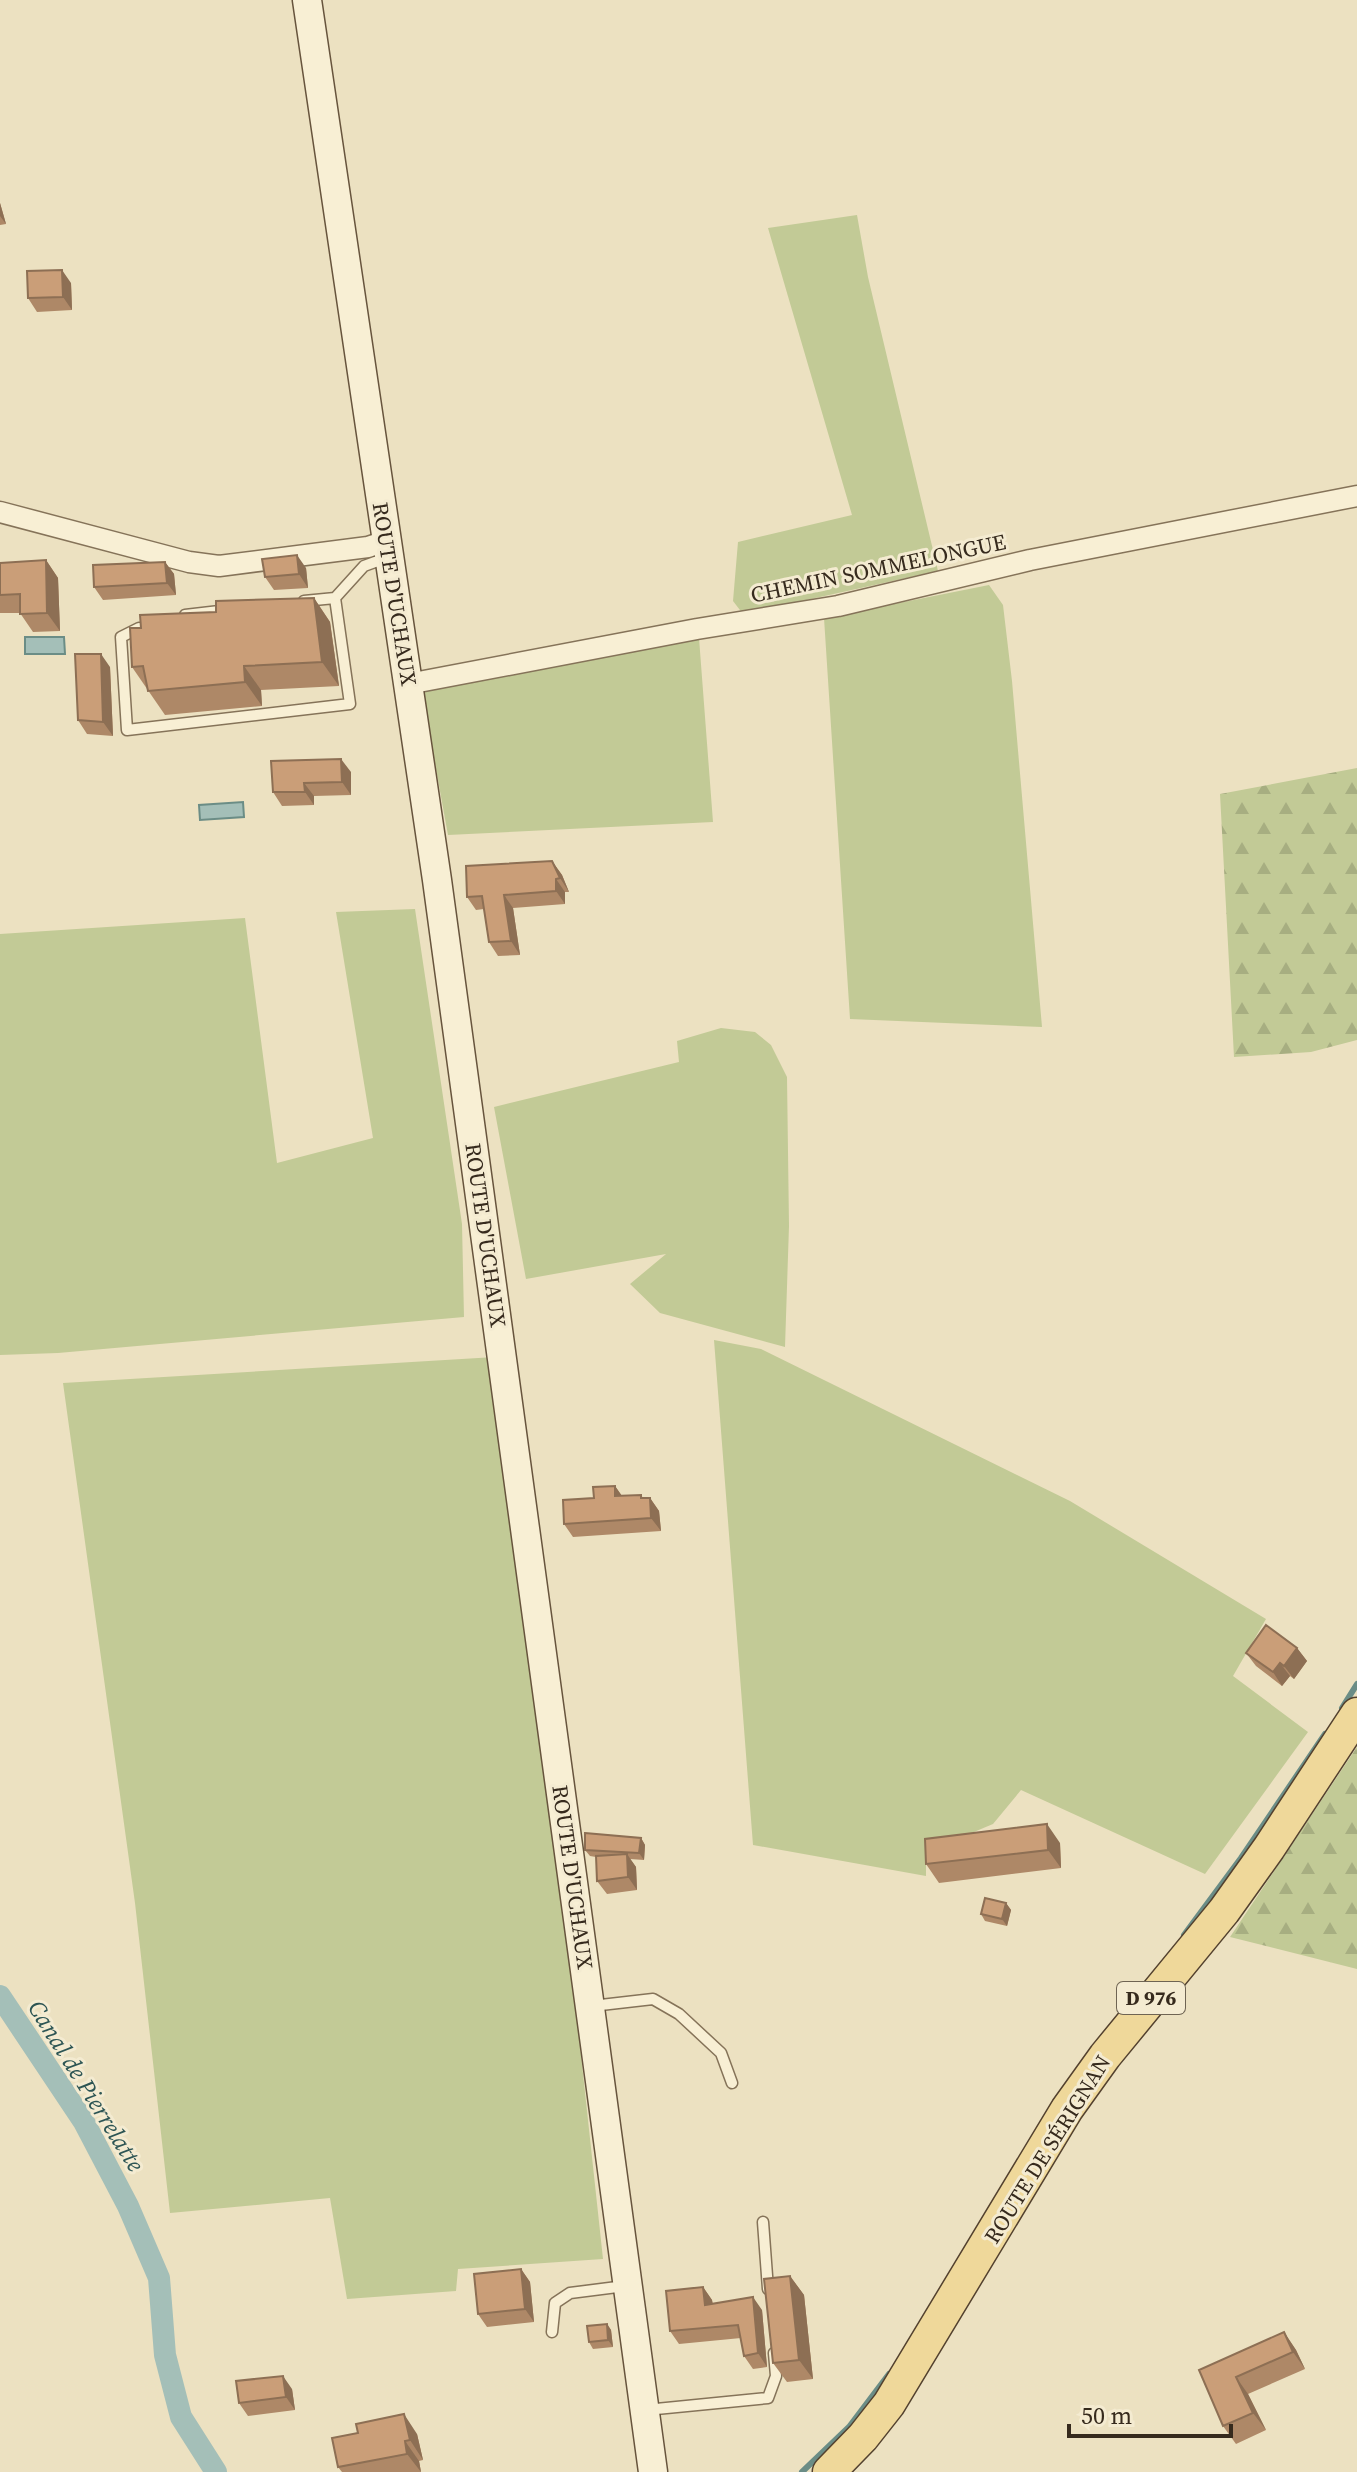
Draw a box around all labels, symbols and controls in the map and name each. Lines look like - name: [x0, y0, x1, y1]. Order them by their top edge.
- street label: ROUTE D'UCHAUX: [366, 500, 424, 689]
- street label: CHEMIN SOMMELONGUE: [748, 526, 1008, 610]
- street label: ROUTE D'UCHAUX: [458, 1141, 514, 1330]
- street label: ROUTE D'UCHAUX: [545, 1783, 601, 1972]
- road number: D 976: [1117, 1982, 1185, 2014]
- water label: Canal de Pierrelatte: [20, 1994, 153, 2178]
- street label: ROUTE DE SÉRIGNAN: [977, 2049, 1117, 2249]
- scale bar: [1069, 2388, 1231, 2438]
- text: 50 m: [1081, 2399, 1132, 2432]

